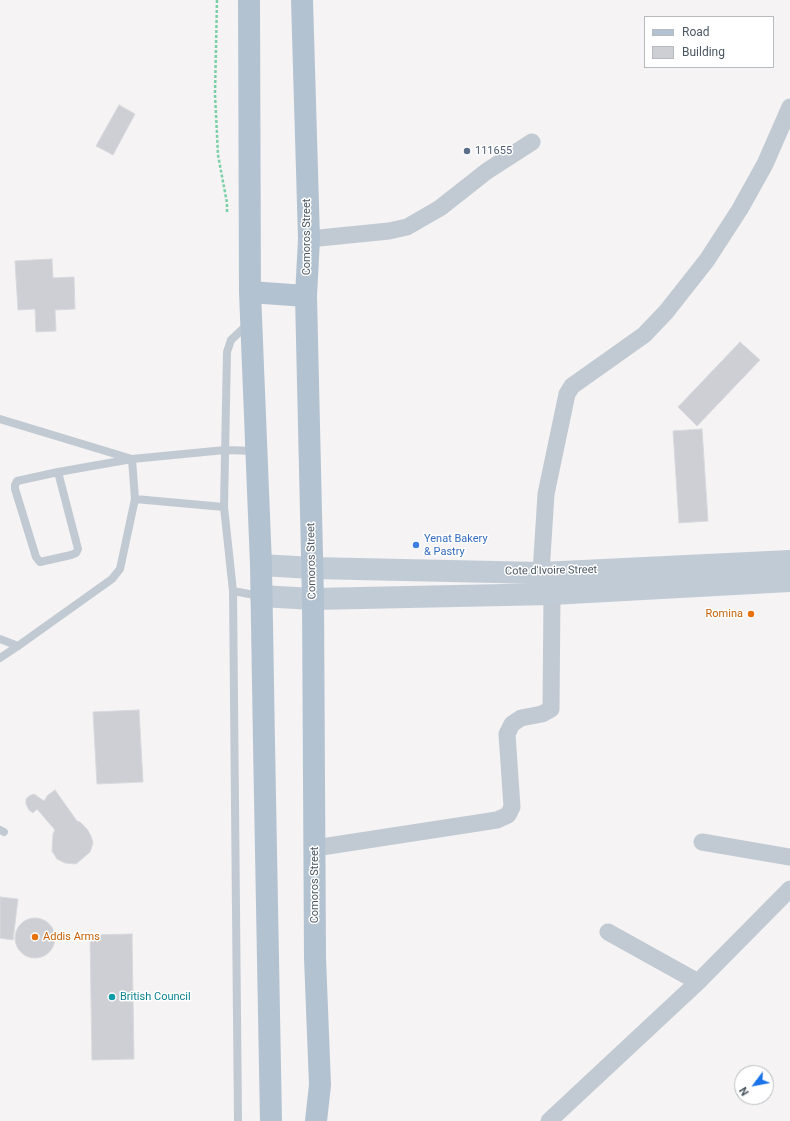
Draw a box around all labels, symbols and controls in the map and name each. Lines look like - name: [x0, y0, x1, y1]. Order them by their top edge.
- legend: [644, 16, 774, 68]
- text: Road: [682, 25, 710, 39]
- text: Building: [682, 45, 725, 59]
- place label: 111655: [475, 144, 512, 158]
- marker: 111655: [462, 146, 472, 156]
- street label: Comoros Street: [300, 199, 314, 275]
- street label: Comoros Street: [305, 523, 319, 599]
- place label: Yenat Bakery & Pastry: [424, 532, 488, 558]
- marker: Yenat Bakery & Pastry: [411, 540, 421, 550]
- street label: Cote d'Ivoire Street: [505, 564, 597, 578]
- place label: Romina: [706, 607, 743, 621]
- marker: Romina: [746, 609, 756, 619]
- street label: Comoros Street: [308, 847, 322, 923]
- place label: Addis Arms: [43, 930, 100, 944]
- marker: Addis Arms: [30, 932, 40, 942]
- place label: British Council: [120, 990, 191, 1004]
- marker: British Council: [107, 992, 117, 1002]
- north arrow: [734, 1065, 774, 1105]
- text: N: [737, 1084, 752, 1098]

